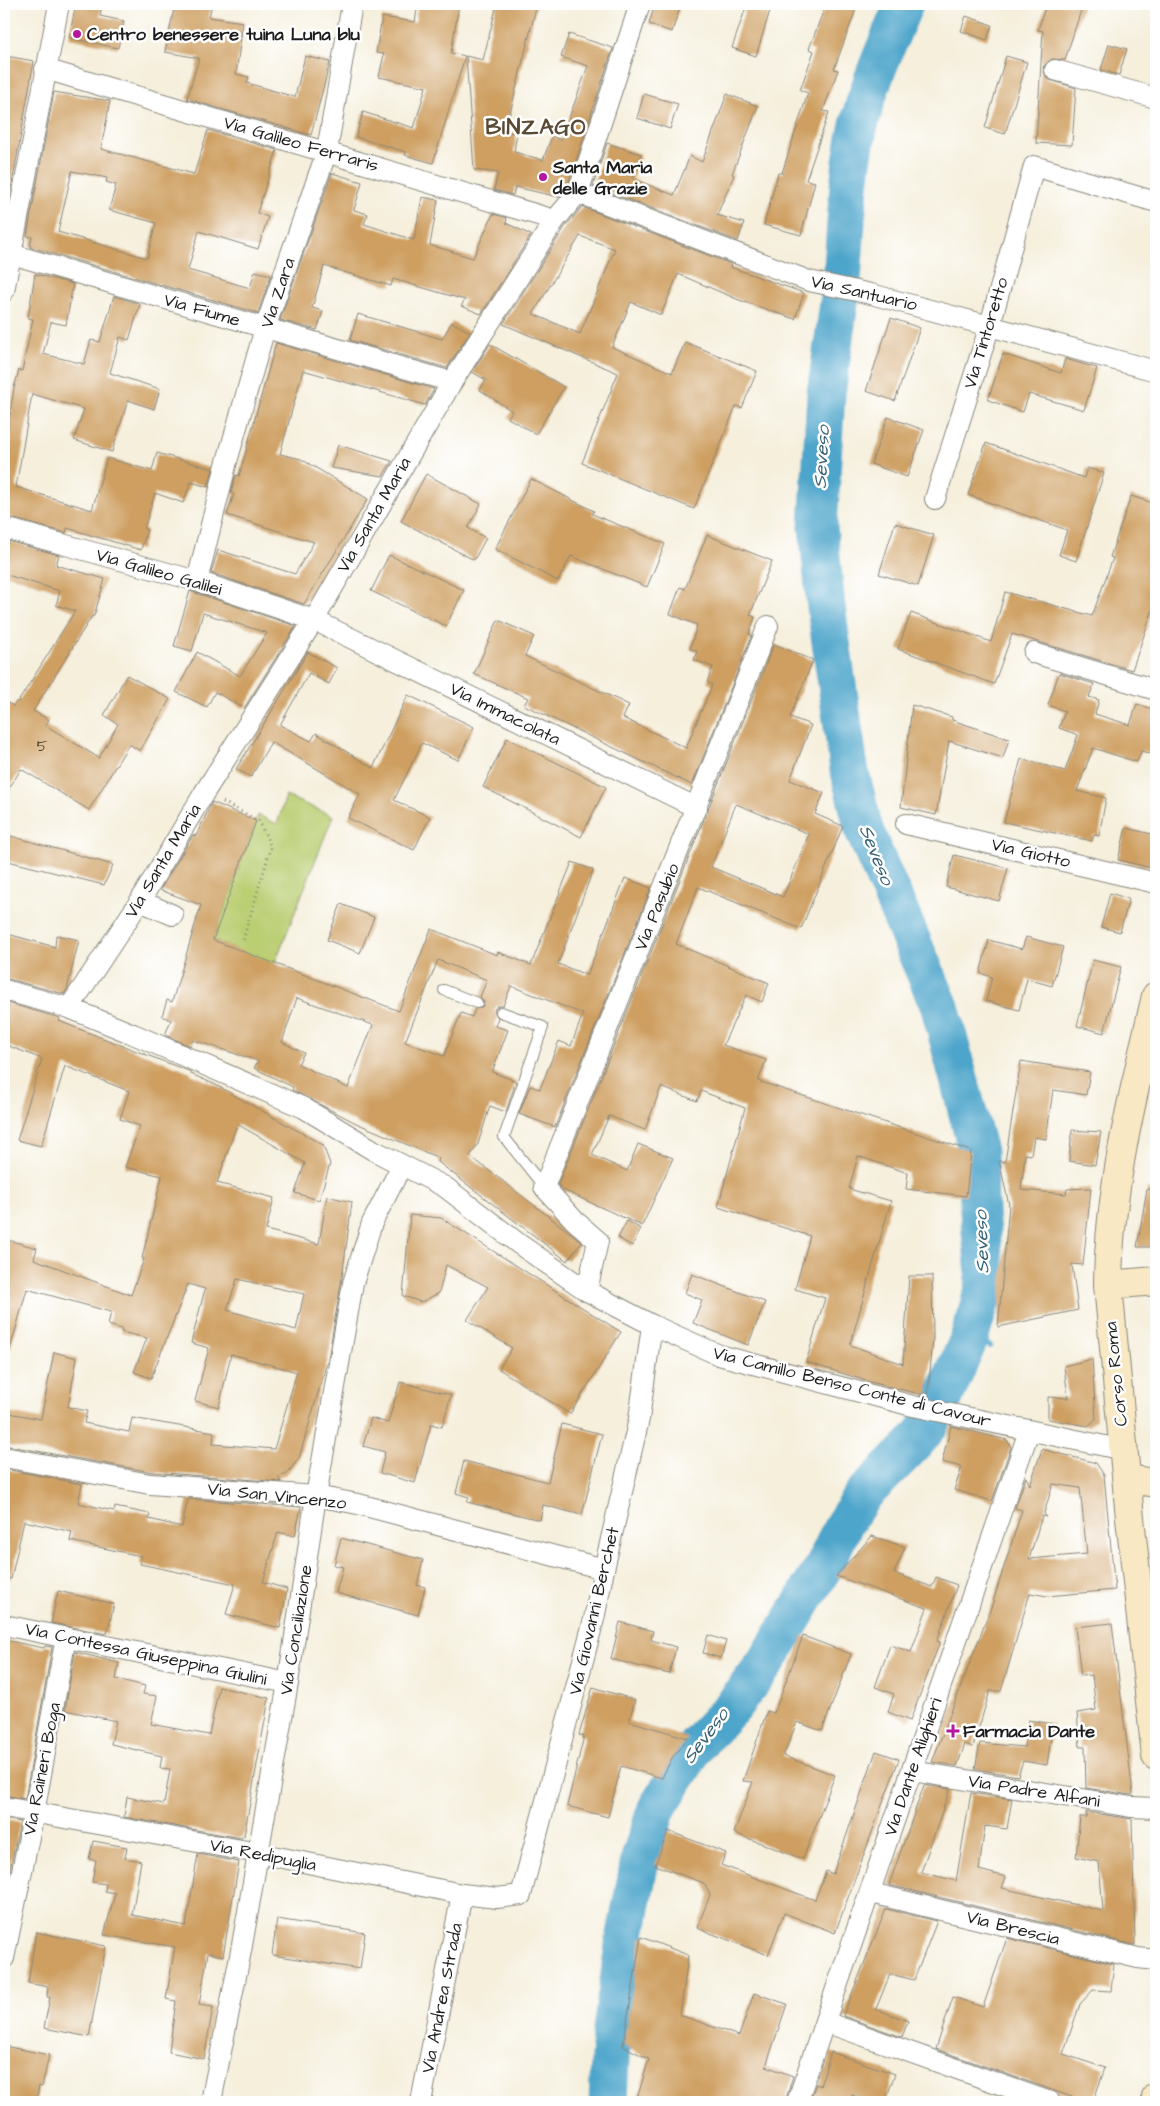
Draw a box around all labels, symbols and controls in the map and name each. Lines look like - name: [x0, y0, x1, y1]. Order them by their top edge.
- place label: Centro benessere tuina Luna blu: [87, 22, 360, 47]
- marker: Centro benessere tuina Luna blu: [71, 28, 83, 40]
- street label: Via Galileo Ferraris: [220, 110, 382, 178]
- district label: BINZAGO: [485, 112, 587, 143]
- place label: Santa Maria delle Grazie: [552, 155, 653, 201]
- marker: Santa Maria delle Grazie: [537, 171, 549, 183]
- street label: Via Zara: [254, 255, 302, 331]
- street label: Via Santuario: [808, 269, 920, 317]
- street label: Via Tintoretto: [957, 274, 1015, 392]
- street label: Via Fiume: [161, 287, 243, 333]
- water label: Seveso: [807, 424, 837, 489]
- street label: Via Santa Maria: [331, 453, 417, 577]
- street label: Via Galileo Galilei: [93, 542, 225, 602]
- street label: Via Immacolata: [445, 676, 565, 752]
- house number: 5: [37, 736, 48, 757]
- street label: Via Santa Maria: [119, 799, 207, 923]
- water label: Seveso: [852, 821, 901, 890]
- street label: Via Giotto: [989, 832, 1073, 874]
- street label: Via Pasubio: [628, 860, 686, 954]
- water label: Seveso: [967, 1209, 997, 1274]
- street label: Corso Roma: [1098, 1320, 1134, 1428]
- street label: Via Camillo Benso Conte di Cavour: [710, 1340, 994, 1434]
- street label: Via San Vincenzo: [206, 1476, 348, 1516]
- street label: Via Giovanni Berchet: [562, 1524, 626, 1698]
- street label: Via Conciliazione: [273, 1563, 319, 1697]
- street label: Via Contessa Giuseppina Giulini: [23, 1616, 269, 1692]
- street label: Via Dante Alighieri: [878, 1694, 949, 1840]
- street label: Via Raineri Boga: [17, 1700, 68, 1838]
- water label: Seveso: [676, 1702, 736, 1769]
- place label: Farmacia Dante: [963, 1719, 1095, 1744]
- marker: Farmacia Dante: [947, 1725, 959, 1737]
- street label: Via Padre Alfani: [966, 1768, 1102, 1814]
- street label: Via Redipuglia: [207, 1832, 318, 1879]
- street label: Via Brescia: [964, 1904, 1062, 1952]
- street label: Via Andrea Strada: [415, 1921, 469, 2075]

